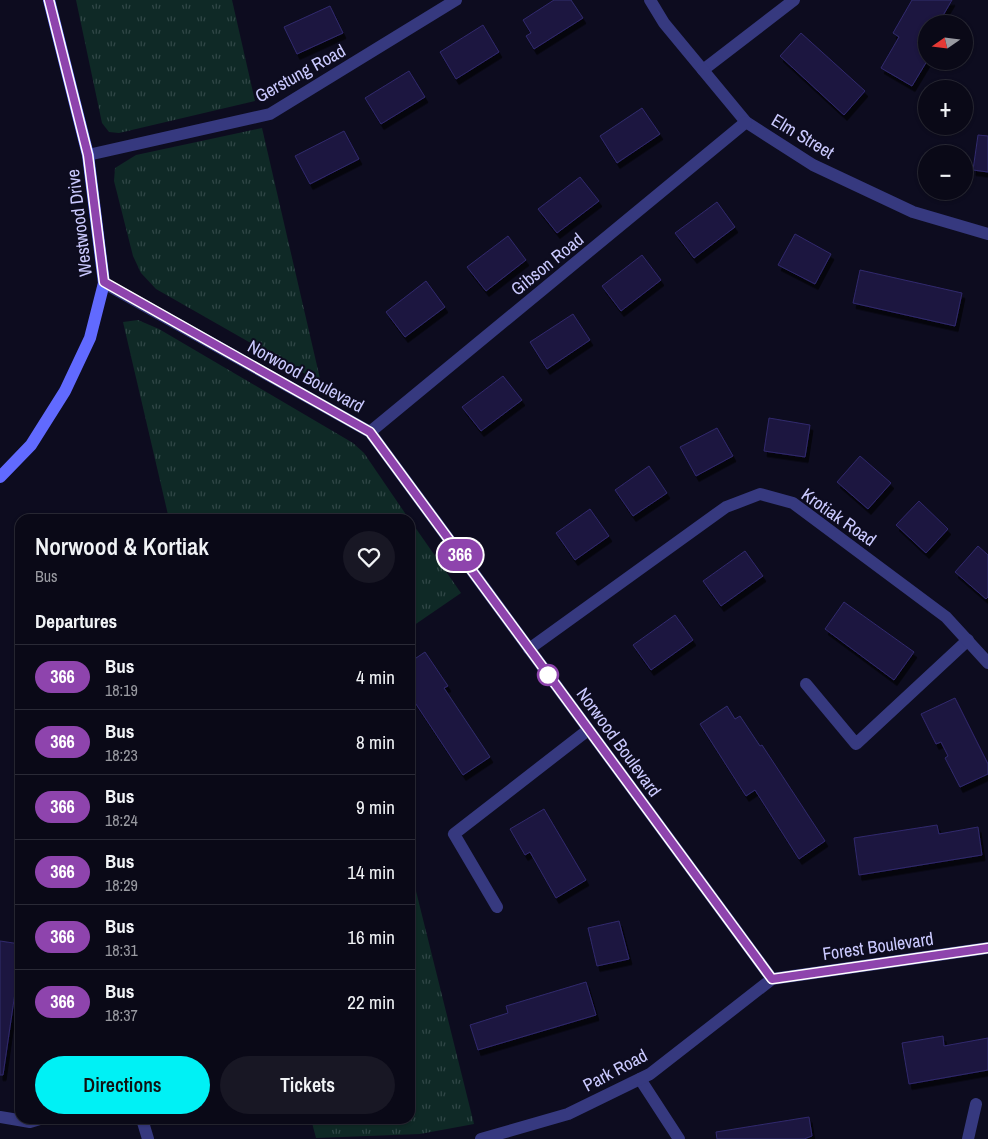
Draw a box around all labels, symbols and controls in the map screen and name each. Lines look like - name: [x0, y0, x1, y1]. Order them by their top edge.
- north arrow: [918, 15, 972, 70]
- map controls: [918, 15, 973, 200]
- street label: Gerstung Road: [250, 38, 350, 108]
- button: +: [918, 80, 973, 135]
- street label: Elm Street: [767, 108, 839, 164]
- button: −: [918, 145, 973, 200]
- street label: Westwood Drive: [60, 168, 98, 278]
- street label: Gibson Road: [505, 227, 589, 301]
- street label: Norwood Boulevard: [243, 334, 369, 418]
- street label: Krotiak Road: [797, 482, 881, 552]
- text: Norwood & Kortiak: [35, 530, 209, 562]
- button: heart: [343, 531, 395, 583]
- line badge: 366: [431, 539, 489, 571]
- text: 366: [448, 542, 472, 567]
- text: Bus: [35, 565, 58, 587]
- text: Departures: [35, 608, 117, 634]
- text: Bus: [105, 653, 134, 679]
- text: 366: [50, 664, 75, 689]
- text: 4 min: [356, 664, 395, 690]
- unlabelled marker: [537, 664, 559, 686]
- text: 18:19: [105, 679, 138, 701]
- street label: Norwood Boulevard: [571, 682, 667, 802]
- text: Bus: [105, 718, 134, 744]
- text: 366: [50, 729, 75, 754]
- text: 8 min: [356, 729, 395, 755]
- text: 18:23: [105, 744, 138, 766]
- text: Bus: [105, 783, 134, 809]
- text: 366: [50, 794, 75, 819]
- text: 9 min: [356, 794, 395, 820]
- text: 18:24: [105, 809, 138, 831]
- text: Bus: [105, 848, 134, 874]
- text: 366: [50, 859, 75, 884]
- text: 14 min: [347, 859, 395, 885]
- text: 18:29: [105, 874, 138, 896]
- text: Bus: [105, 913, 134, 939]
- text: 366: [50, 924, 75, 949]
- text: 16 min: [347, 924, 395, 950]
- street label: Forest Boulevard: [821, 926, 935, 966]
- text: 18:31: [105, 939, 138, 961]
- text: Bus: [105, 978, 134, 1004]
- text: 366: [50, 989, 75, 1014]
- text: 22 min: [347, 989, 395, 1015]
- text: 18:37: [105, 1004, 138, 1026]
- street label: Park Road: [578, 1043, 652, 1097]
- button: Directions: [35, 1056, 210, 1114]
- button: Tickets: [220, 1056, 395, 1114]

